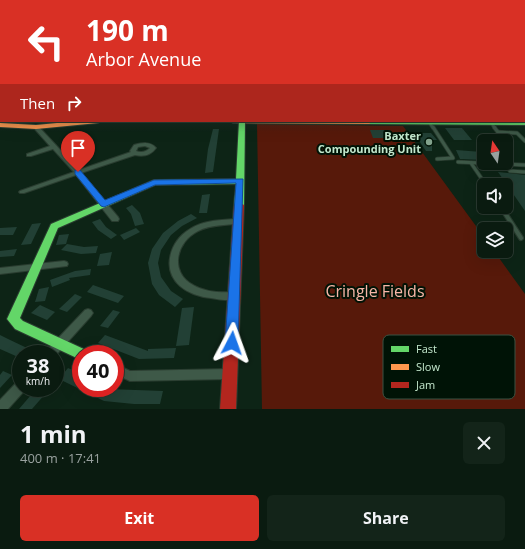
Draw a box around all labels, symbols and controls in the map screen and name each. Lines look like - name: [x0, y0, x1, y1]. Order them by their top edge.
- text: 190 m: [86, 11, 169, 49]
- icon: left: [20, 16, 72, 68]
- text: Arbor Avenue: [86, 47, 201, 71]
- icon: right: [63, 92, 85, 114]
- text: Then: [20, 93, 55, 113]
- place label: Baxter Compounding Unit: [318, 128, 421, 156]
- pin: [61, 131, 95, 172]
- north arrow: [477, 134, 513, 170]
- map controls: [477, 134, 513, 258]
- icon: arrive: [67, 137, 89, 159]
- marker: Baxter Compounding Unit: [424, 137, 434, 147]
- button: sound: [477, 178, 513, 214]
- button: layers: [477, 222, 513, 258]
- park label: Cringle Fields: [325, 280, 425, 302]
- position arrow: [211, 322, 253, 364]
- legend: [383, 335, 515, 399]
- text: Fast: [416, 341, 437, 356]
- speed limit sign: 40: [72, 345, 124, 397]
- text: 38: [27, 352, 49, 379]
- text: Slow: [416, 359, 440, 374]
- text: km/h: [26, 374, 50, 388]
- text: Jam: [415, 377, 435, 392]
- text: 1 min: [20, 417, 87, 450]
- button: close: [463, 422, 505, 464]
- text: 400 m · 17:41: [20, 449, 101, 467]
- button: Exit: [20, 495, 259, 541]
- button: Share: [267, 495, 505, 541]

